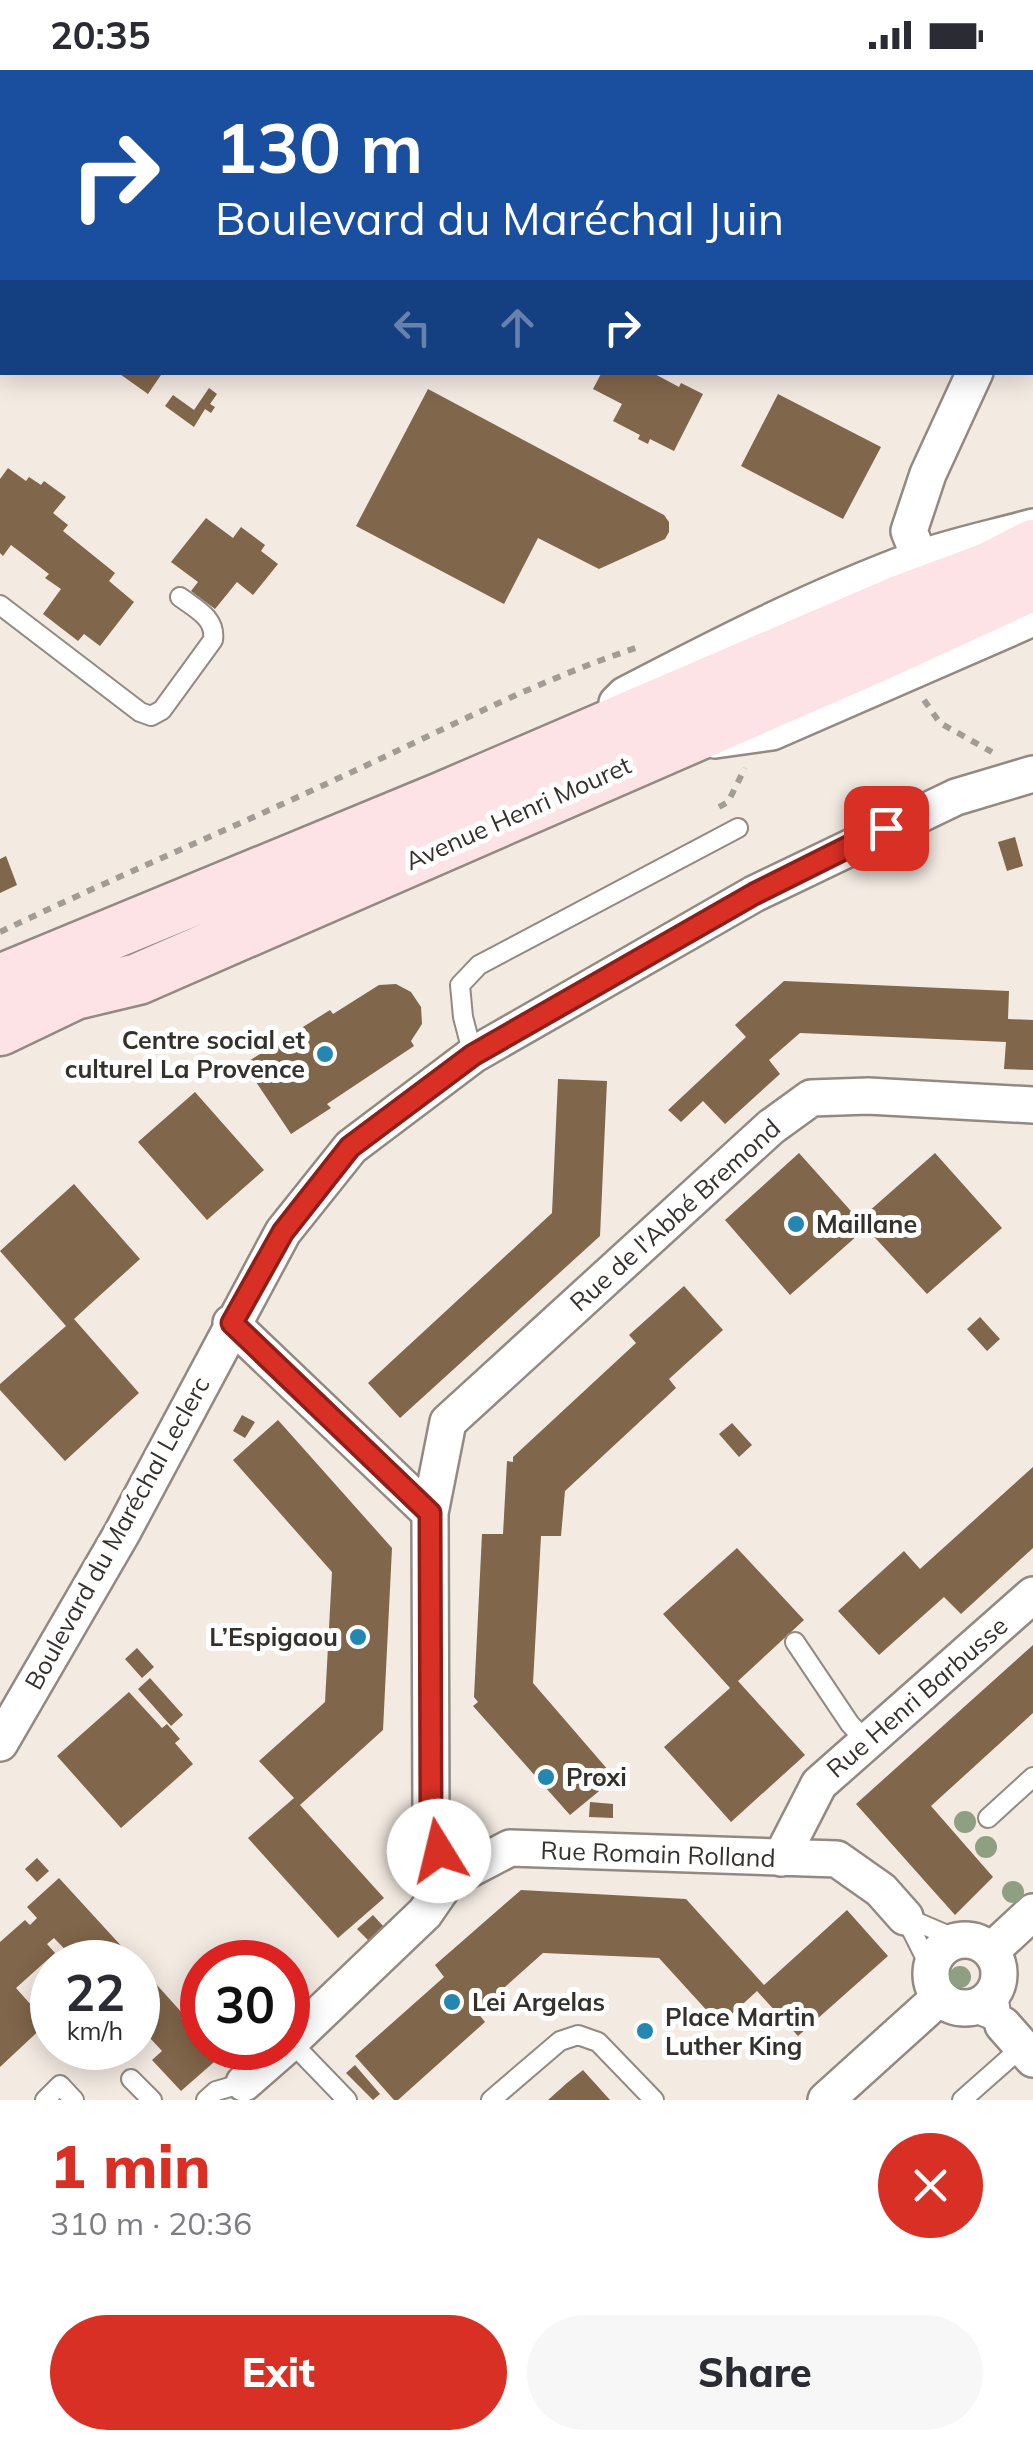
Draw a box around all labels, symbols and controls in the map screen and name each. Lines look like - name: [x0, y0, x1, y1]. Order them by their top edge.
- text: 20:35: [50, 11, 151, 59]
- text: 130 m: [215, 103, 423, 191]
- icon: right: [50, 110, 180, 240]
- text: Boulevard du Maréchal Juin: [215, 190, 784, 246]
- icon: left: [385, 300, 440, 355]
- icon: ahead: [490, 300, 545, 355]
- icon: right: [595, 300, 650, 355]
- street label: Avenue Henri Mouret: [400, 749, 636, 876]
- pin: [844, 786, 929, 871]
- icon: arrive: [859, 801, 914, 856]
- place label: Centre social et culturel La Provence: [65, 1024, 306, 1084]
- marker: Centre social et culturel La Provence: [314, 1043, 336, 1065]
- street label: Rue de l'Abbé Bremond: [563, 1112, 786, 1317]
- place label: Maillane: [816, 1208, 917, 1239]
- marker: Maillane: [785, 1213, 807, 1235]
- street label: Boulevard du Maréchal Leclerc: [17, 1371, 216, 1695]
- street label: Rue Henri Barbusse: [820, 1610, 1014, 1784]
- place label: L’Espigaou: [209, 1621, 338, 1652]
- marker: L’Espigaou: [347, 1626, 369, 1648]
- place label: Proxi: [566, 1761, 627, 1792]
- marker: Proxi: [535, 1766, 557, 1788]
- position arrow: [387, 1799, 491, 1903]
- street label: Rue Romain Rolland: [540, 1834, 776, 1873]
- speed limit sign: 30: [180, 1940, 310, 2070]
- text: 22: [65, 1961, 125, 2024]
- place label: Lei Argelas: [472, 1986, 605, 2017]
- marker: Lei Argelas: [441, 1991, 463, 2013]
- place label: Place Martin Luther King: [665, 2001, 815, 2061]
- text: km/h: [67, 2015, 123, 2046]
- marker: Place Martin Luther King: [634, 2020, 656, 2042]
- text: 1 min: [50, 2128, 211, 2203]
- button: close: [878, 2133, 983, 2238]
- text: 310 m · 20:36: [50, 2203, 252, 2243]
- button: Exit: [50, 2315, 507, 2430]
- button: Share: [527, 2315, 983, 2430]

